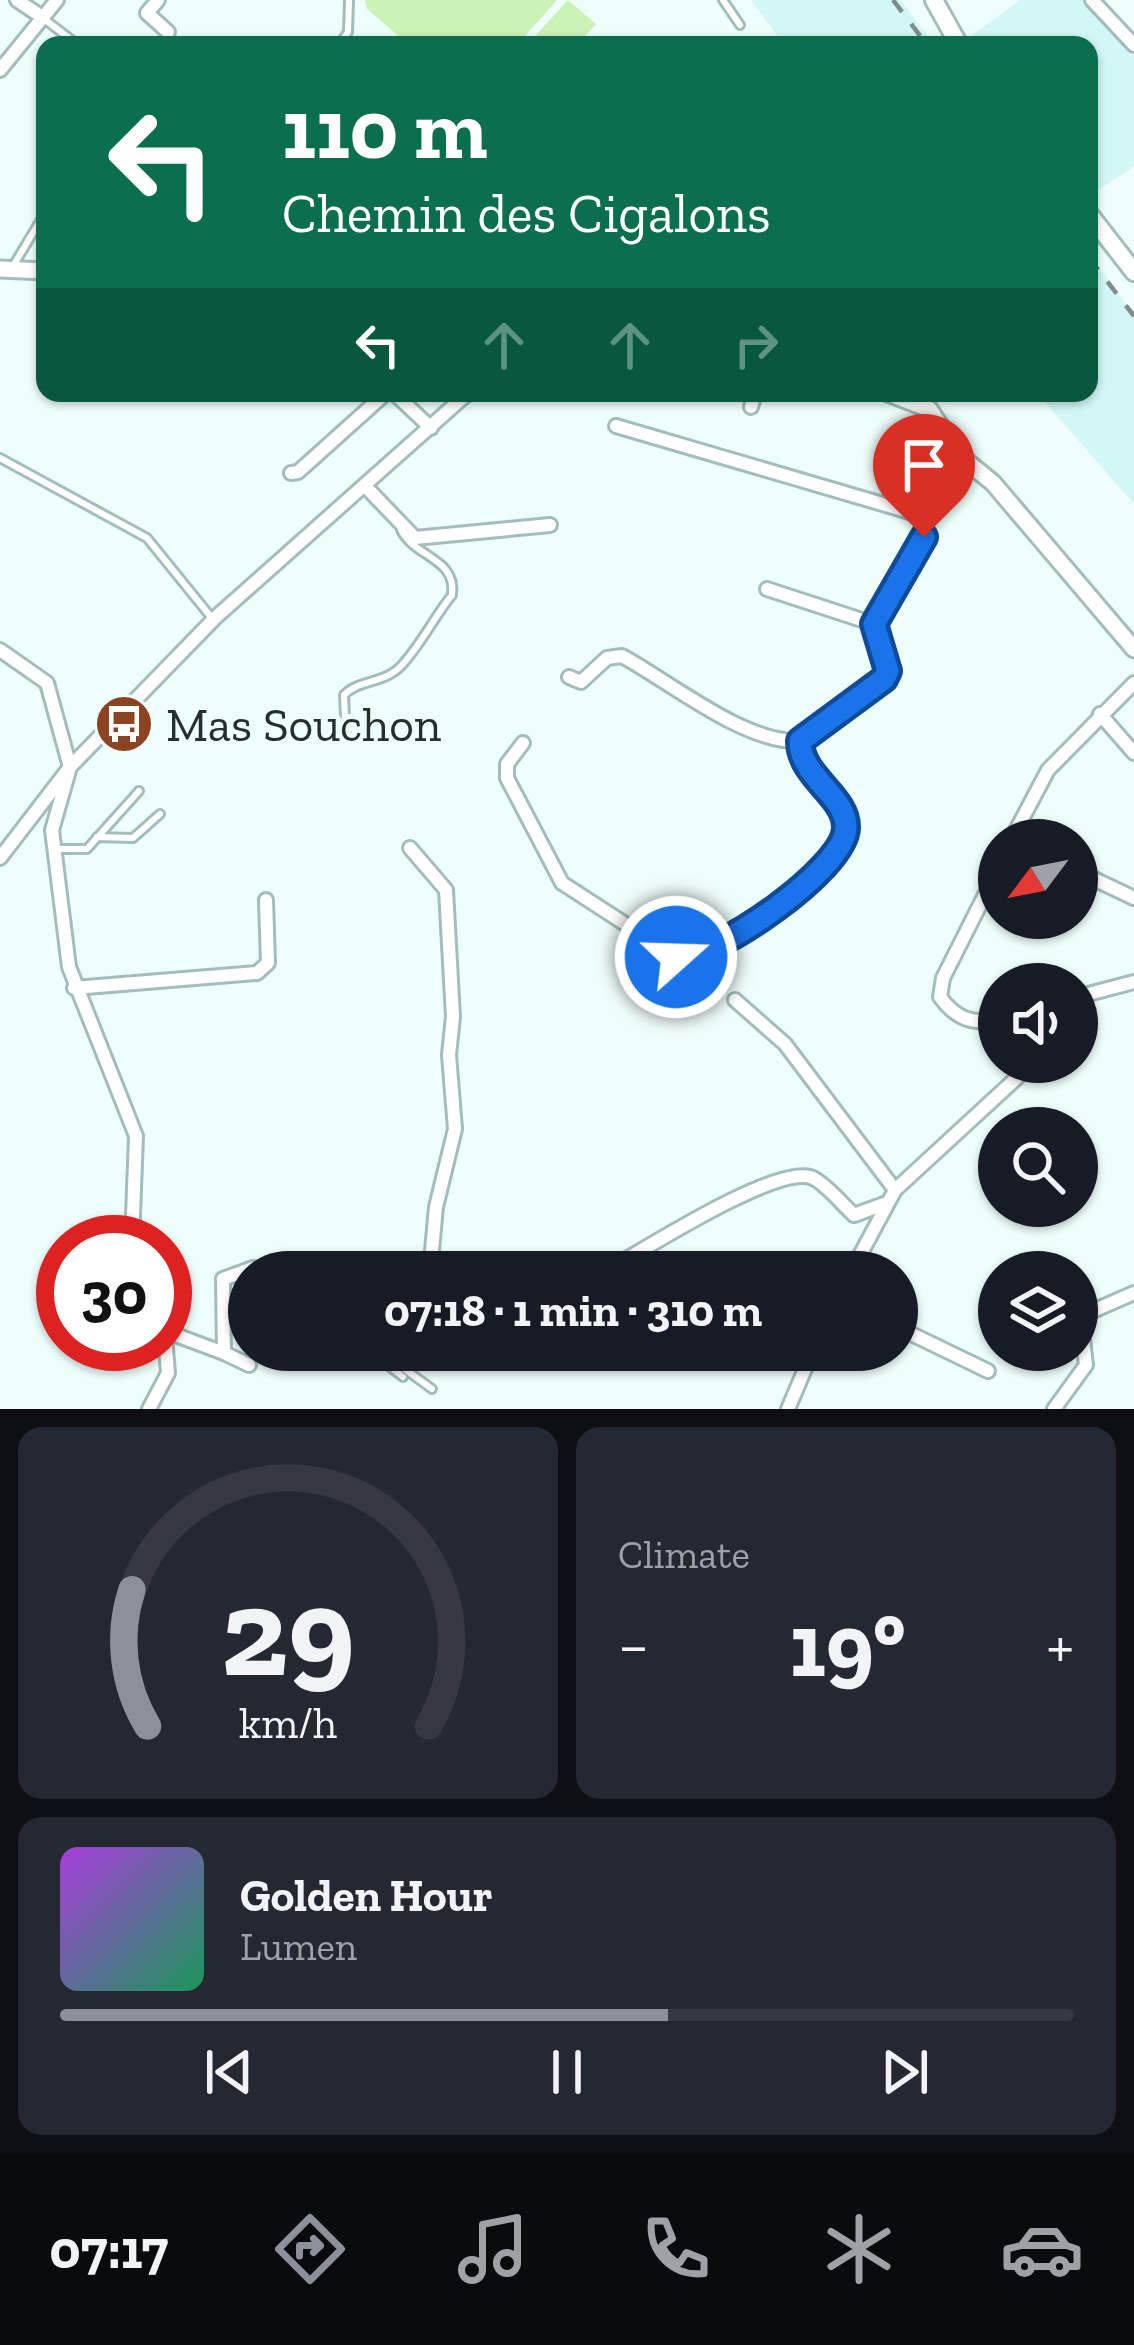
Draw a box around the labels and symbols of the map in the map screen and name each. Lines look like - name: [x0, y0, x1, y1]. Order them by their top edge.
- pin: [873, 414, 975, 537]
- bus stop icon: Mas Souchon: [93, 693, 155, 755]
- place label: Mas Souchon: [166, 696, 442, 753]
- north arrow: [978, 819, 1098, 939]
- position arrow: [613, 894, 739, 1020]
- speed limit sign: 30: [36, 1215, 192, 1371]

